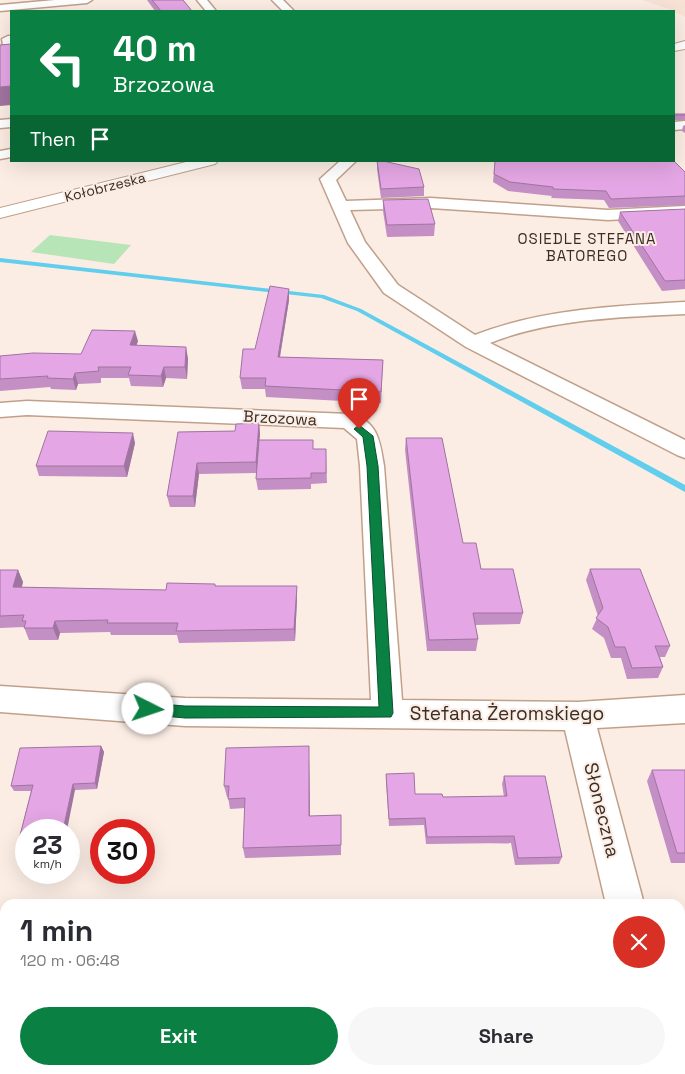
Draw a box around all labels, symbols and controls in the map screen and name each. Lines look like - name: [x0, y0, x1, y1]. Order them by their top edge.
- text: 40 m: [113, 27, 197, 71]
- icon: left: [30, 30, 95, 95]
- text: Brzozowa: [113, 70, 215, 98]
- icon: arrive: [86, 125, 114, 153]
- text: Then: [30, 127, 76, 152]
- street label: Kołobrzeska: [62, 168, 148, 206]
- district label: OSIEDLE STEFANA BATOREGO: [517, 229, 657, 265]
- pin: [338, 378, 380, 429]
- icon: arrive: [345, 385, 373, 413]
- street label: Brzozowa: [243, 406, 317, 430]
- position arrow: [121, 682, 173, 734]
- street label: Stefana Żeromskiego: [410, 701, 604, 726]
- street label: Słoneczna: [578, 760, 626, 860]
- speed limit sign: 30: [90, 819, 155, 884]
- text: 23: [32, 829, 63, 861]
- text: km/h: [33, 856, 62, 872]
- text: 1 min: [20, 911, 93, 950]
- button: close: [613, 916, 665, 968]
- text: 120 m · 06:48: [20, 950, 120, 971]
- button: Exit: [20, 1007, 338, 1065]
- button: Share: [348, 1007, 665, 1065]

